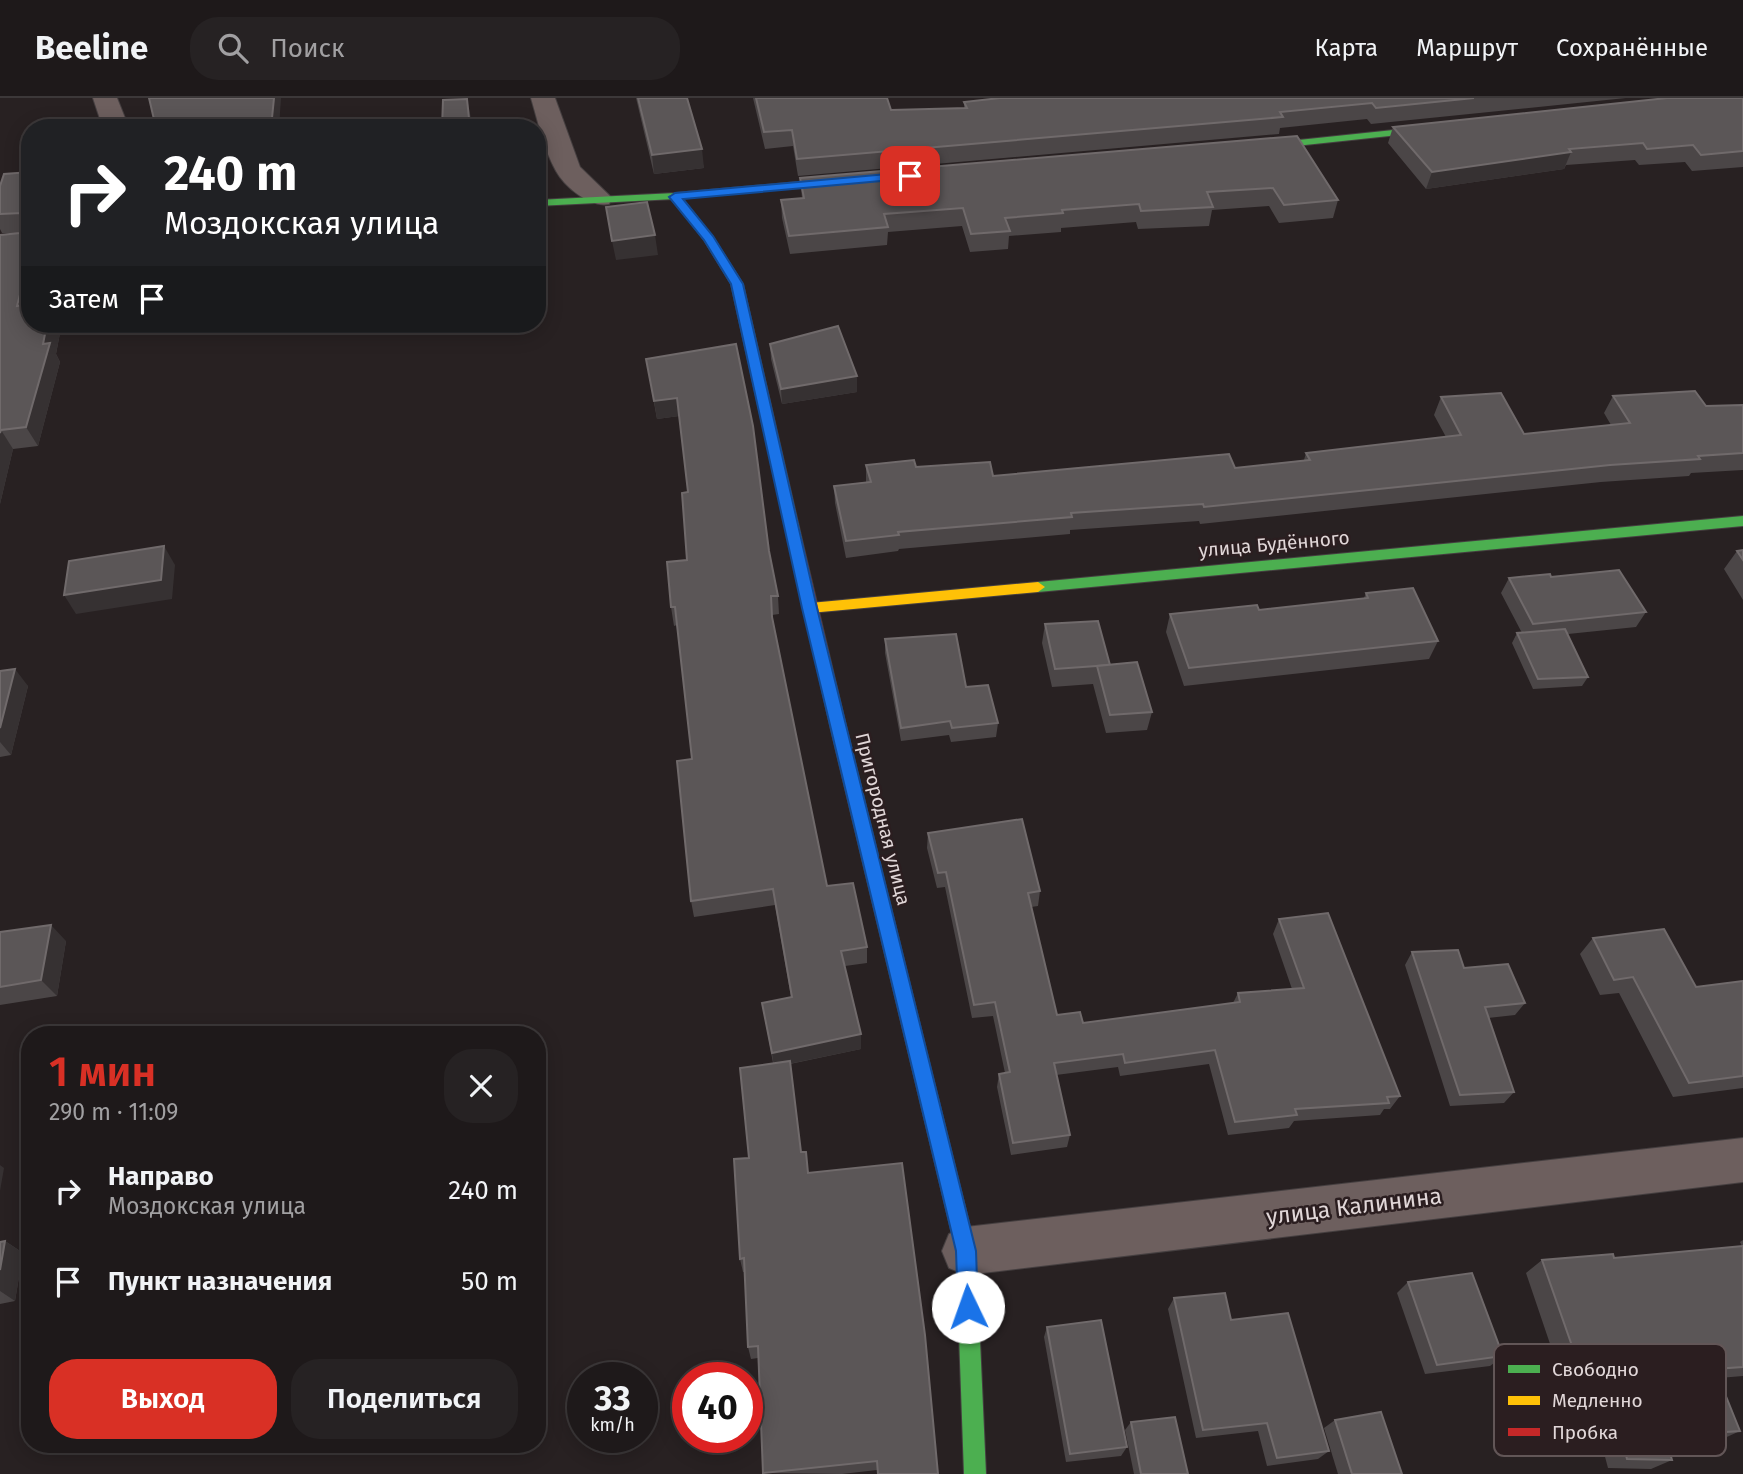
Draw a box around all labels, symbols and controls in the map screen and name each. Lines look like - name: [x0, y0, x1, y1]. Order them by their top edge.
- search box: [190, 17, 680, 80]
- text: Beeline: [35, 28, 148, 68]
- icon: search: [214, 29, 252, 67]
- text: Поиск: [270, 33, 344, 64]
- text: Карта: [1315, 34, 1378, 62]
- text: Маршрут: [1416, 34, 1518, 62]
- text: Сохранённые: [1556, 34, 1708, 62]
- text: 240 m: [164, 144, 297, 203]
- pin: [880, 146, 940, 206]
- icon: right: [49, 147, 140, 238]
- icon: arrive: [891, 157, 929, 195]
- text: Моздокская улица: [164, 204, 439, 242]
- icon: arrive: [133, 280, 171, 318]
- text: Затем: [49, 284, 119, 315]
- street label: улица Будённого: [1198, 526, 1350, 562]
- street label: Пригородная улица: [850, 730, 916, 908]
- text: 1 мин: [49, 1047, 156, 1097]
- button: close: [444, 1049, 518, 1123]
- text: 290 m · 11:09: [49, 1098, 178, 1126]
- text: Направо: [108, 1161, 214, 1192]
- icon: right: [49, 1172, 87, 1210]
- text: 240 m: [448, 1175, 518, 1206]
- street label: улица Калинина: [1265, 1181, 1443, 1231]
- text: Моздокская улица: [108, 1192, 306, 1220]
- icon: arrive: [49, 1263, 87, 1301]
- text: Пункт назначения: [108, 1266, 332, 1297]
- text: 50 m: [461, 1266, 518, 1297]
- position arrow: [931, 1270, 1005, 1344]
- legend: [1494, 1344, 1726, 1456]
- text: Свободно: [1552, 1358, 1639, 1381]
- button: Выход: [49, 1359, 277, 1439]
- button: Поделиться: [291, 1359, 518, 1439]
- speed limit sign: 40: [672, 1362, 763, 1453]
- text: 33: [594, 1377, 631, 1419]
- text: Медленно: [1552, 1389, 1643, 1412]
- text: km/h: [590, 1414, 635, 1436]
- text: Пробка: [1552, 1421, 1618, 1444]

